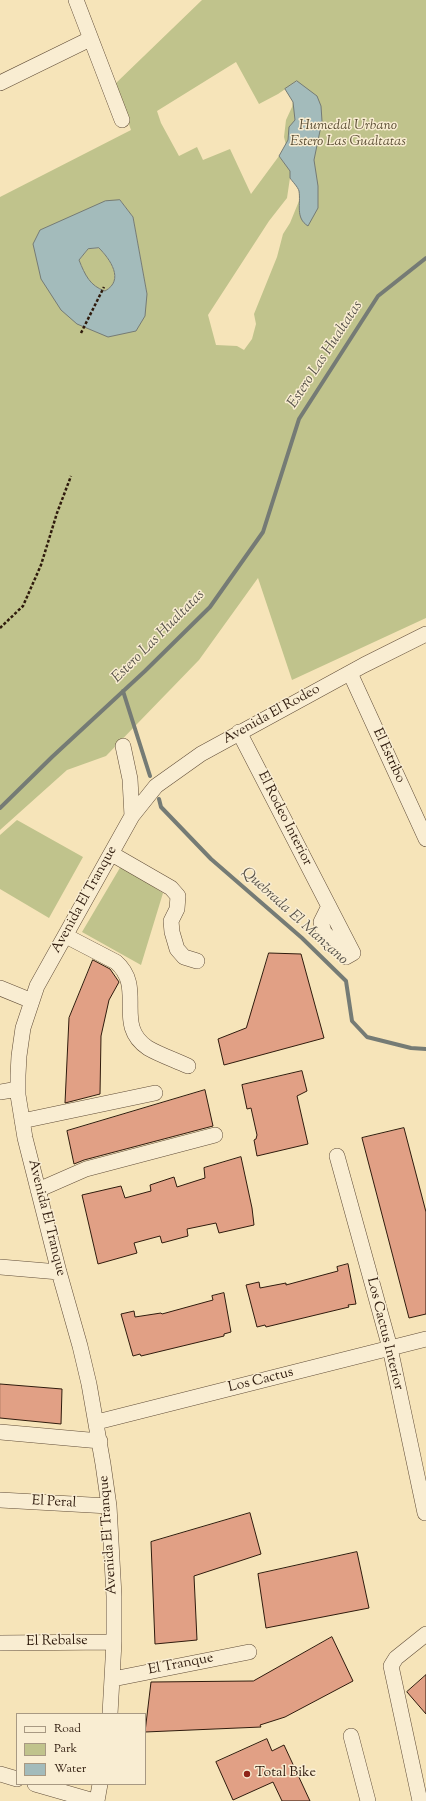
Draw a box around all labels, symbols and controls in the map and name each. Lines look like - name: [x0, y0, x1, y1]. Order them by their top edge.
- park label: Humedal Urbano Estero Las Gualtatas: [290, 119, 406, 152]
- water label: Estero Las Hualtatas: [285, 298, 367, 412]
- water label: Estero Las Hualtatas: [109, 587, 209, 687]
- street label: Avenida El Rodeo: [221, 681, 323, 749]
- street label: El Estribo: [368, 726, 408, 786]
- street label: El Rodeo Interior: [253, 769, 315, 869]
- street label: Avenida El Tranque: [49, 844, 121, 956]
- water label: Quebrada El Manzano: [237, 864, 351, 970]
- street label: Avenida El Tranque: [23, 1158, 69, 1278]
- street label: Los Cactus Interior: [362, 1276, 406, 1392]
- street label: Los Cactus: [227, 1365, 295, 1397]
- street label: Avenida El Tranque: [96, 1475, 122, 1595]
- street label: El Peral: [31, 1493, 77, 1513]
- street label: El Rebalse: [26, 1633, 88, 1651]
- street label: El Tranque: [147, 1650, 215, 1680]
- legend: [16, 1713, 146, 1785]
- text: Road: [54, 1720, 81, 1738]
- text: Park: [54, 1740, 77, 1758]
- text: Water: [54, 1760, 86, 1778]
- place label: Total Bike: [255, 1766, 316, 1782]
- marker: Total Bike: [242, 1769, 252, 1779]

